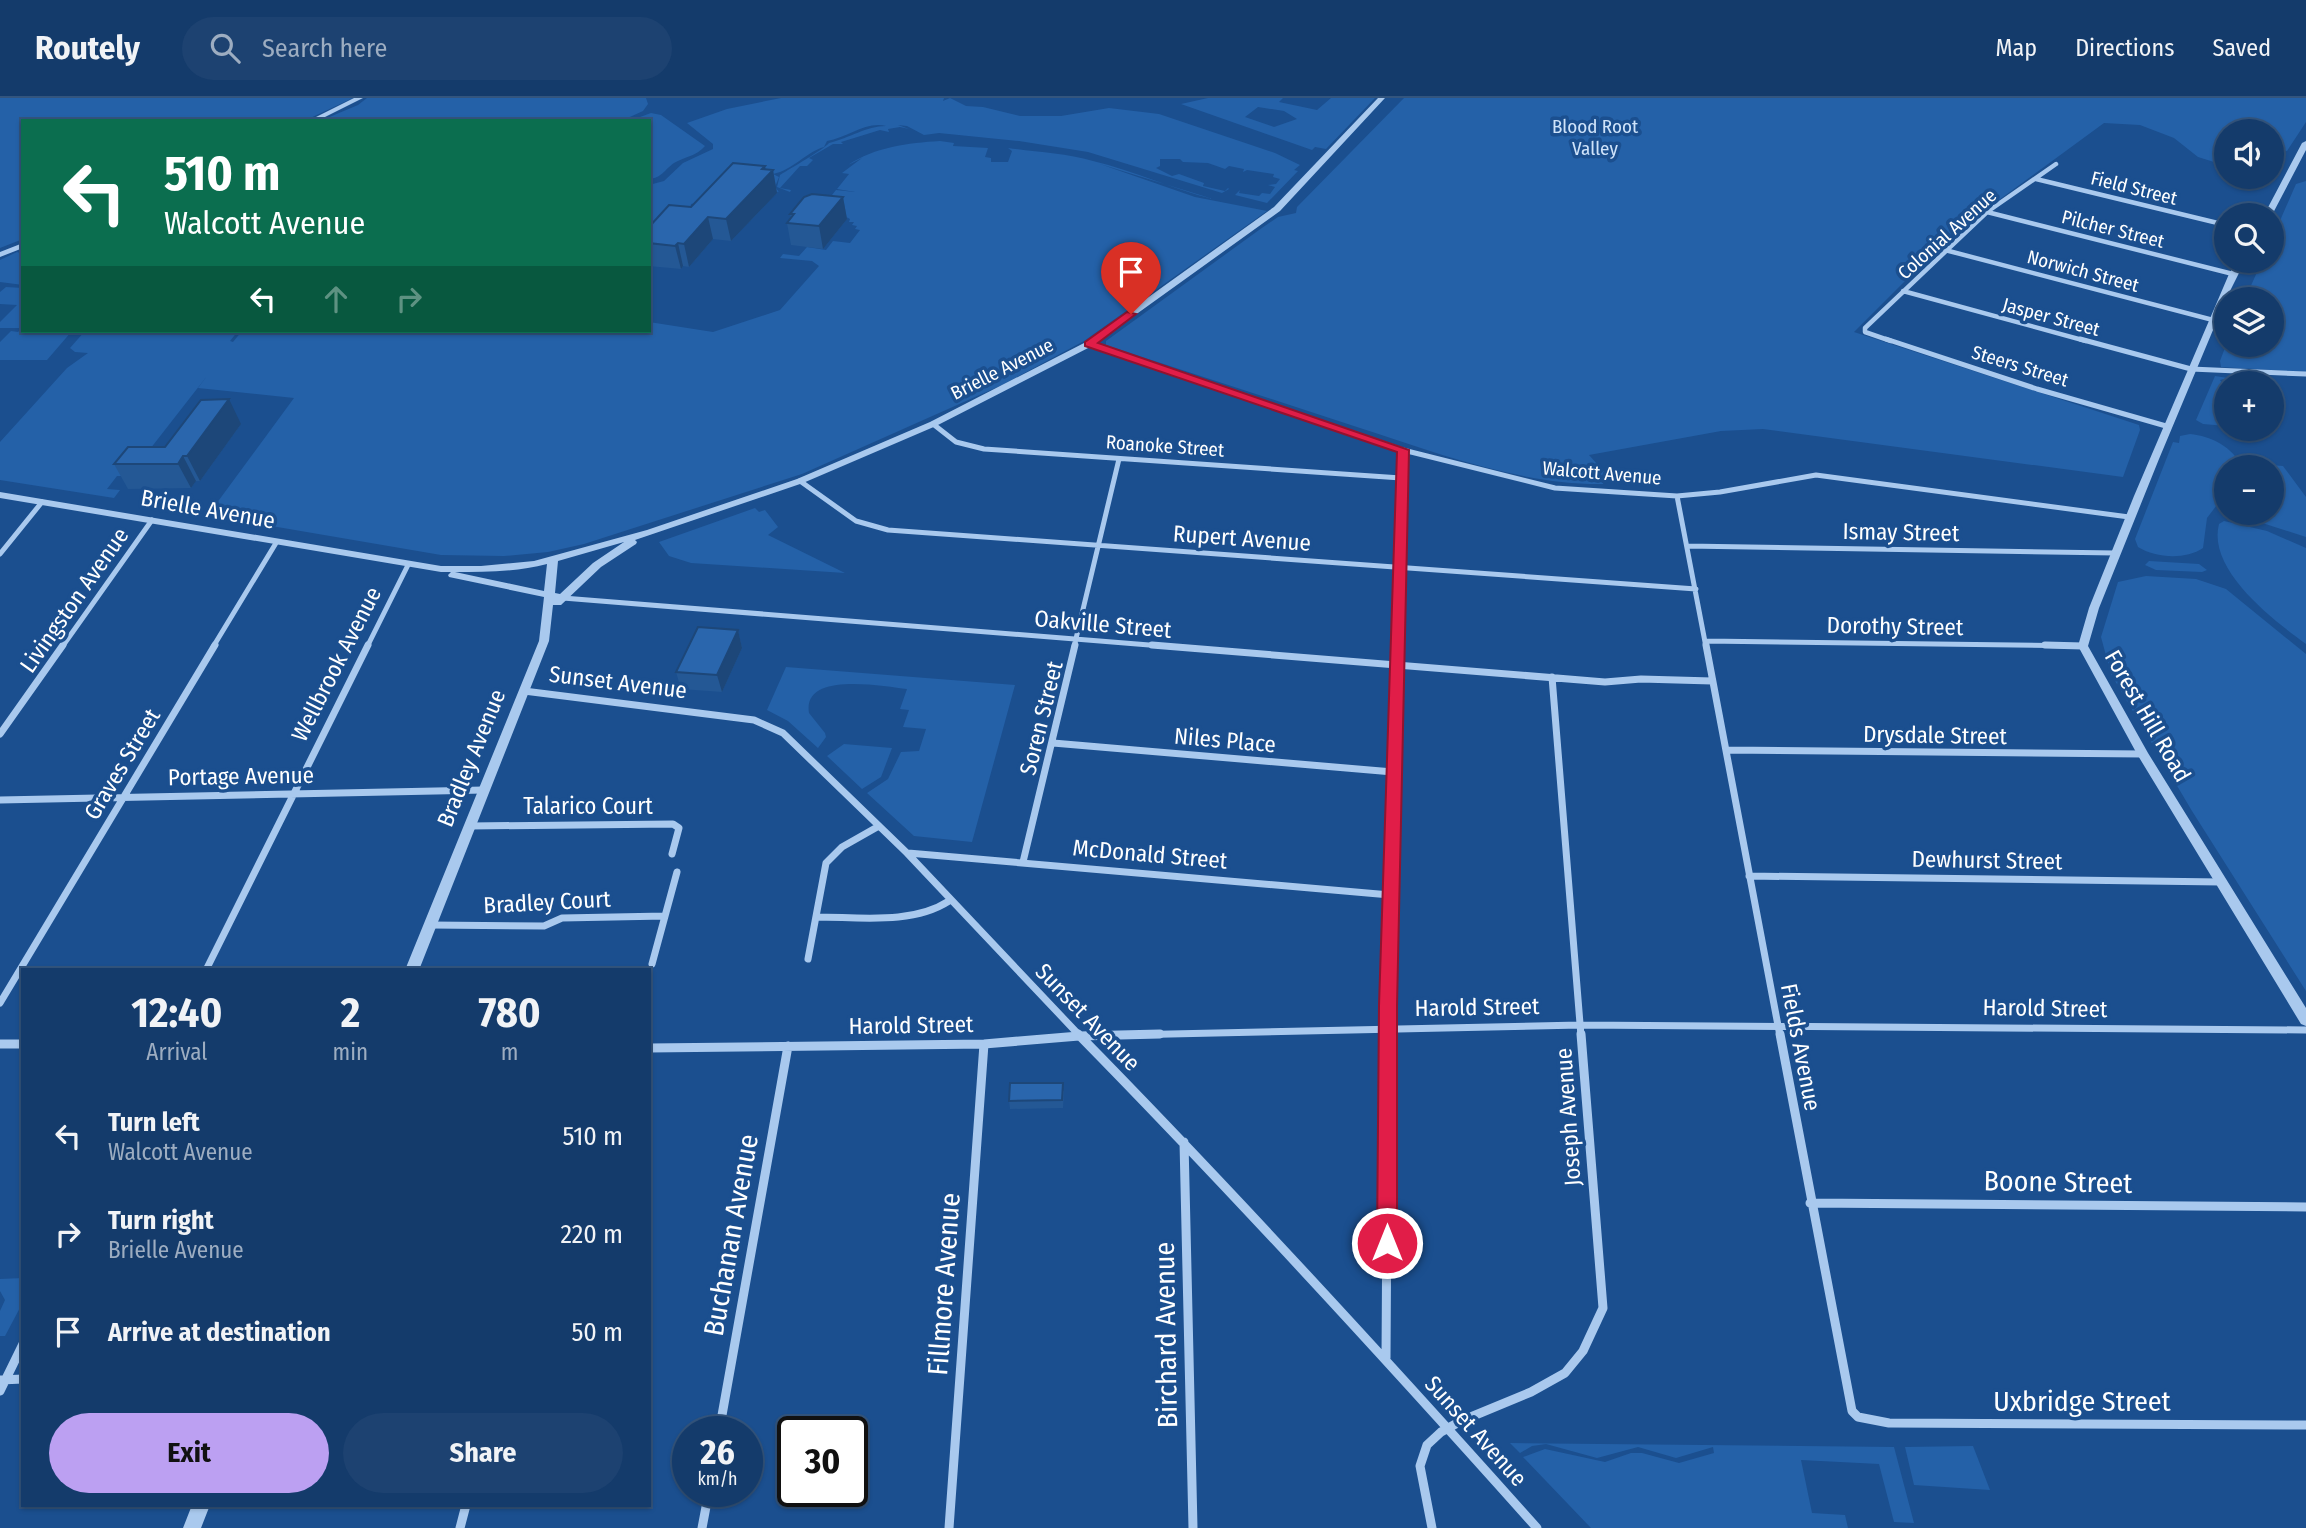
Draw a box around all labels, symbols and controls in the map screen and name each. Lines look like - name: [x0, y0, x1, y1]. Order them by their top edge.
- search box: [182, 17, 672, 80]
- text: Routely: [35, 28, 140, 68]
- icon: search: [206, 29, 244, 67]
- text: Search here: [262, 33, 387, 64]
- text: Map: [1996, 34, 2037, 62]
- text: Directions: [2075, 34, 2174, 62]
- text: Saved: [2212, 34, 2271, 62]
- park label: Blood Root Valley: [1552, 115, 1639, 160]
- map controls: [2214, 119, 2284, 525]
- button: sound: [2214, 119, 2284, 189]
- text: 510 m: [164, 144, 280, 203]
- icon: left: [49, 147, 140, 238]
- street label: Field Street: [2088, 166, 2180, 210]
- street label: Colonial Avenue: [1893, 184, 2001, 284]
- button: search: [2214, 203, 2284, 273]
- text: Walcott Avenue: [164, 204, 365, 242]
- street label: Pilcher Street: [2059, 205, 2167, 253]
- pin: [1101, 242, 1161, 314]
- street label: Norwich Street: [2025, 245, 2142, 297]
- icon: arrive: [1112, 253, 1150, 291]
- icon: left: [244, 280, 282, 318]
- icon: ahead: [317, 280, 355, 318]
- icon: right: [390, 280, 428, 318]
- button: layers: [2214, 287, 2284, 357]
- street label: Jasper Street: [2000, 293, 2103, 341]
- street label: Brielle Avenue: [947, 333, 1057, 405]
- street label: Steers Street: [1969, 340, 2072, 392]
- button: +: [2214, 371, 2284, 441]
- street label: Roanoke Street: [1105, 430, 1226, 462]
- button: −: [2214, 455, 2284, 525]
- street label: Walcott Avenue: [1541, 456, 1663, 490]
- street label: Brielle Avenue: [139, 483, 277, 535]
- street label: Ismay Street: [1842, 517, 1960, 547]
- street label: Rupert Avenue: [1172, 519, 1312, 557]
- street label: Livingston Avenue: [14, 522, 134, 678]
- street label: Wellbrook Avenue: [285, 582, 387, 746]
- street label: Oakville Street: [1033, 604, 1173, 644]
- street label: Dorothy Street: [1826, 611, 1964, 641]
- street label: Forest Hill Road: [2099, 645, 2197, 787]
- street label: Soren Street: [1013, 658, 1069, 778]
- street label: Sunset Avenue: [547, 660, 689, 704]
- street label: Bradley Avenue: [431, 685, 511, 831]
- street label: Graves Street: [78, 703, 166, 825]
- street label: Drysdale Street: [1863, 720, 2008, 750]
- street label: Niles Place: [1173, 722, 1277, 758]
- street label: Portage Avenue: [168, 761, 314, 791]
- street label: Talarico Court: [523, 792, 653, 820]
- street label: McDonald Street: [1072, 833, 1229, 875]
- street label: Dewhurst Street: [1911, 845, 2063, 875]
- street label: Bradley Court: [483, 885, 612, 919]
- street label: Sunset Avenue: [1030, 957, 1146, 1077]
- street label: Fields Avenue: [1775, 981, 1827, 1113]
- text: 12:40: [131, 988, 222, 1038]
- text: 2: [341, 988, 360, 1038]
- text: 780: [478, 988, 541, 1038]
- street label: Harold Street: [1414, 992, 1540, 1022]
- street label: Harold Street: [1982, 993, 2108, 1023]
- street label: Harold Street: [848, 1010, 974, 1040]
- text: Arrival: [146, 1038, 207, 1066]
- text: min: [333, 1038, 368, 1066]
- text: m: [501, 1038, 518, 1066]
- street label: Joseph Avenue: [1549, 1047, 1587, 1187]
- text: Turn left: [108, 1107, 200, 1138]
- icon: left: [49, 1117, 87, 1155]
- text: 510 m: [563, 1121, 623, 1152]
- street label: Buchanan Avenue: [697, 1131, 765, 1339]
- text: Walcott Avenue: [108, 1138, 253, 1166]
- street label: Boone Street: [1983, 1164, 2134, 1200]
- street label: Fillmore Avenue: [921, 1192, 967, 1376]
- text: Turn right: [108, 1205, 214, 1236]
- position arrow: [1350, 1206, 1424, 1280]
- icon: right: [49, 1215, 87, 1253]
- text: 220 m: [560, 1219, 623, 1250]
- text: Brielle Avenue: [108, 1236, 244, 1264]
- street label: Birchard Avenue: [1148, 1241, 1184, 1429]
- icon: arrive: [49, 1313, 87, 1351]
- text: Arrive at destination: [108, 1317, 331, 1348]
- text: 50 m: [571, 1317, 623, 1348]
- street label: Sunset Avenue: [1419, 1370, 1533, 1492]
- street label: Uxbridge Street: [1993, 1385, 2172, 1418]
- button: Exit: [49, 1413, 329, 1493]
- button: Share: [343, 1413, 623, 1493]
- speed limit sign: 30: [777, 1416, 868, 1507]
- text: 26: [700, 1431, 735, 1473]
- text: km/h: [697, 1468, 738, 1490]

